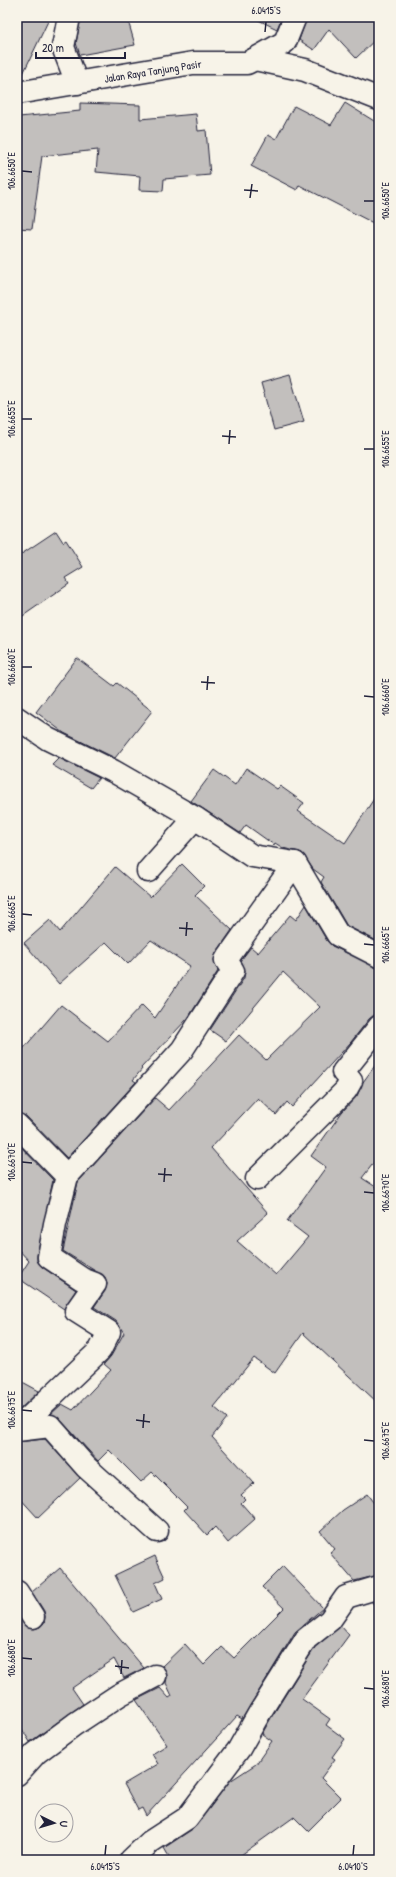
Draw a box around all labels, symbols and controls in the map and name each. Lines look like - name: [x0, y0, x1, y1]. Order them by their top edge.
- text: 6.0415°S: [251, 4, 281, 17]
- scale bar: [36, 34, 125, 60]
- text: 20 m: [42, 39, 64, 56]
- street label: Jalan Raya Tanjung Pasir: [103, 56, 203, 86]
- text: 106.6650°E: [5, 152, 18, 190]
- text: 106.6650°E: [379, 182, 392, 220]
- text: 106.6655°E: [5, 400, 18, 438]
- text: 106.6655°E: [379, 430, 392, 468]
- text: 106.6660°E: [5, 648, 18, 686]
- text: 106.6660°E: [379, 678, 392, 716]
- text: 106.6665°E: [5, 895, 18, 933]
- text: 106.6665°E: [379, 926, 392, 964]
- text: 106.6670°E: [5, 1142, 18, 1181]
- text: 106.6670°E: [379, 1173, 392, 1212]
- text: 106.6675°E: [5, 1390, 18, 1429]
- text: 106.6675°E: [379, 1421, 392, 1460]
- text: 106.6680°E: [5, 1639, 18, 1677]
- text: 106.6680°E: [379, 1670, 392, 1708]
- north arrow: [34, 1803, 74, 1843]
- text: U: [57, 1820, 71, 1828]
- text: 6.0415°S: [90, 1860, 120, 1873]
- text: 6.0410°S: [338, 1860, 368, 1873]

